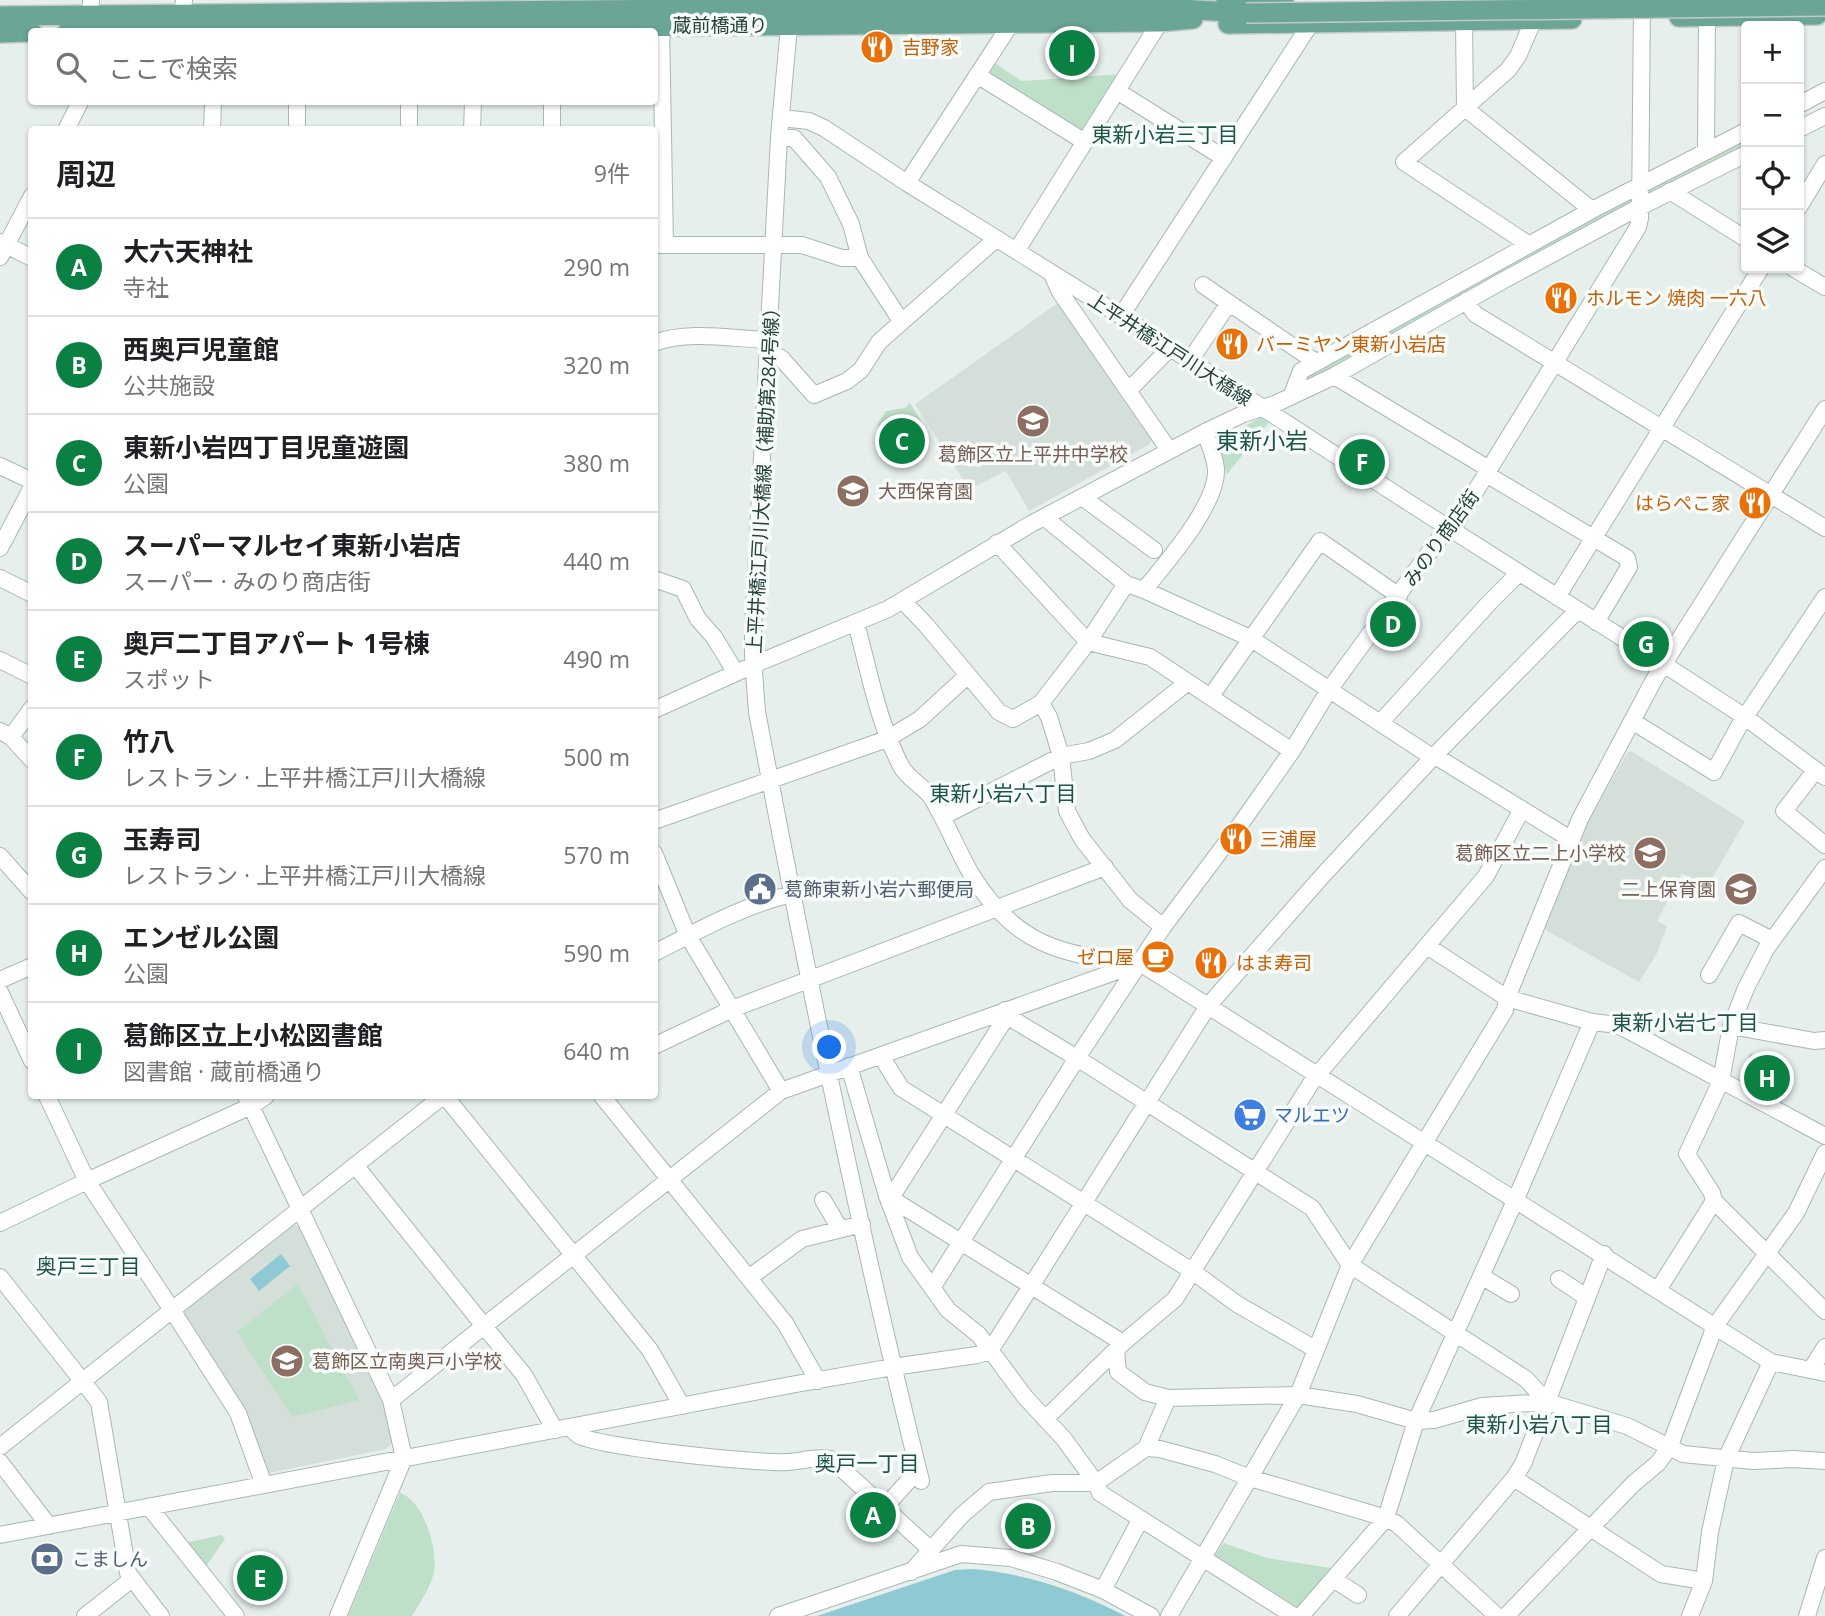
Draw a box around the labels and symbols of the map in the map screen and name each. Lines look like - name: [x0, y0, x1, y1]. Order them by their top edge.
- street label: 蔵前橋通り: [672, 12, 768, 38]
- pin: I: [1049, 27, 1095, 79]
- restaurant icon: 吉野家: [858, 28, 896, 66]
- place label: 吉野家: [902, 34, 959, 60]
- district label: 東新小岩三丁目: [1092, 120, 1239, 148]
- restaurant icon: ホルモン 焼肉 一六八: [1542, 279, 1580, 317]
- place label: ホルモン 焼肉 一六八: [1586, 285, 1767, 311]
- street label: 上平井橋江戸川大橋線: [1083, 286, 1257, 412]
- street label: 上平井橋江戸川大橋線（補助第284号線）: [741, 298, 785, 654]
- restaurant icon: バーミヤン東新小岩店: [1213, 325, 1251, 363]
- place label: バーミヤン東新小岩店: [1256, 331, 1446, 357]
- school or university icon: 葛飾区立上平井中学校: [1014, 402, 1052, 440]
- pin: C: [879, 415, 925, 467]
- district label: 東新小岩: [1216, 424, 1308, 456]
- pin: F: [1339, 436, 1385, 488]
- place label: 葛飾区立上平井中学校: [938, 441, 1128, 467]
- school or university icon: 大西保育園: [834, 472, 872, 510]
- place label: 大西保育園: [878, 478, 973, 504]
- street label: みのり商店街: [1397, 484, 1485, 592]
- restaurant icon: はらぺこ家: [1736, 484, 1774, 522]
- place label: はらぺこ家: [1635, 490, 1730, 516]
- pin: D: [1370, 598, 1416, 650]
- pin: G: [1623, 618, 1669, 670]
- district label: 東新小岩六丁目: [930, 779, 1077, 807]
- restaurant icon: 三浦屋: [1217, 820, 1255, 858]
- place label: 三浦屋: [1260, 826, 1317, 852]
- school or university icon: 葛飾区立二上小学校: [1631, 834, 1669, 872]
- place label: 葛飾区立二上小学校: [1455, 840, 1626, 866]
- public building icon: 葛飾東新小岩六郵便局: [741, 870, 779, 908]
- school or university icon: 二上保育園: [1722, 870, 1760, 908]
- place label: 葛飾東新小岩六郵便局: [784, 876, 974, 902]
- place label: 二上保育園: [1621, 876, 1716, 902]
- cafe icon: ゼロ屋: [1139, 938, 1177, 976]
- place label: ゼロ屋: [1077, 944, 1134, 970]
- restaurant icon: はま寿司: [1192, 944, 1230, 982]
- place label: はま寿司: [1236, 950, 1312, 976]
- district label: 東新小岩七丁目: [1612, 1008, 1759, 1036]
- your location: [812, 1030, 846, 1064]
- pin: H: [1744, 1052, 1790, 1104]
- supermarket icon: マルエツ: [1231, 1096, 1269, 1134]
- place label: マルエツ: [1274, 1102, 1350, 1128]
- district label: 奥戸三丁目: [36, 1252, 141, 1280]
- school or university icon: 葛飾区立南奥戸小学校: [268, 1342, 306, 1380]
- place label: 葛飾区立南奥戸小学校: [312, 1348, 502, 1374]
- district label: 東新小岩八丁目: [1466, 1410, 1613, 1438]
- district label: 奥戸一丁目: [815, 1449, 920, 1477]
- pin: A: [850, 1489, 896, 1541]
- pin: B: [1005, 1500, 1051, 1552]
- bank icon: こましん: [28, 1540, 66, 1578]
- place label: こましん: [72, 1546, 148, 1572]
- pin: E: [237, 1552, 283, 1604]

